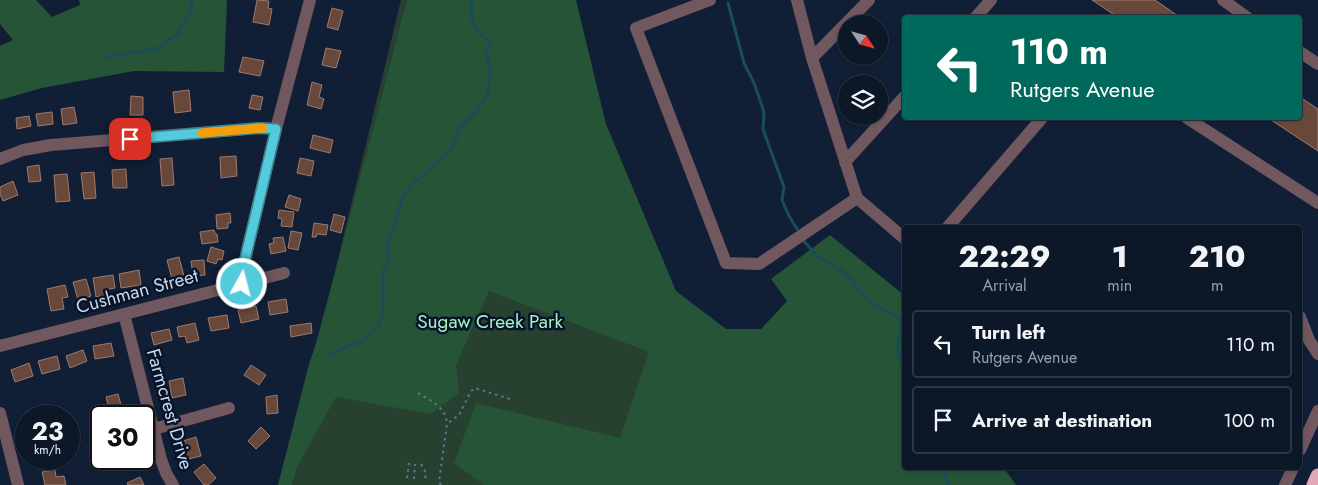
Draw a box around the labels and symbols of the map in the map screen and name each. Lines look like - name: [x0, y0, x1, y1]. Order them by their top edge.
- north arrow: [838, 15, 888, 65]
- pin: [109, 118, 151, 160]
- position arrow: [215, 257, 267, 309]
- street label: Cushman Street: [73, 262, 202, 320]
- park label: Sugaw Creek Park: [417, 308, 563, 335]
- street label: Farmcrest Drive: [140, 345, 200, 473]
- speed limit sign: 30: [90, 405, 155, 470]

